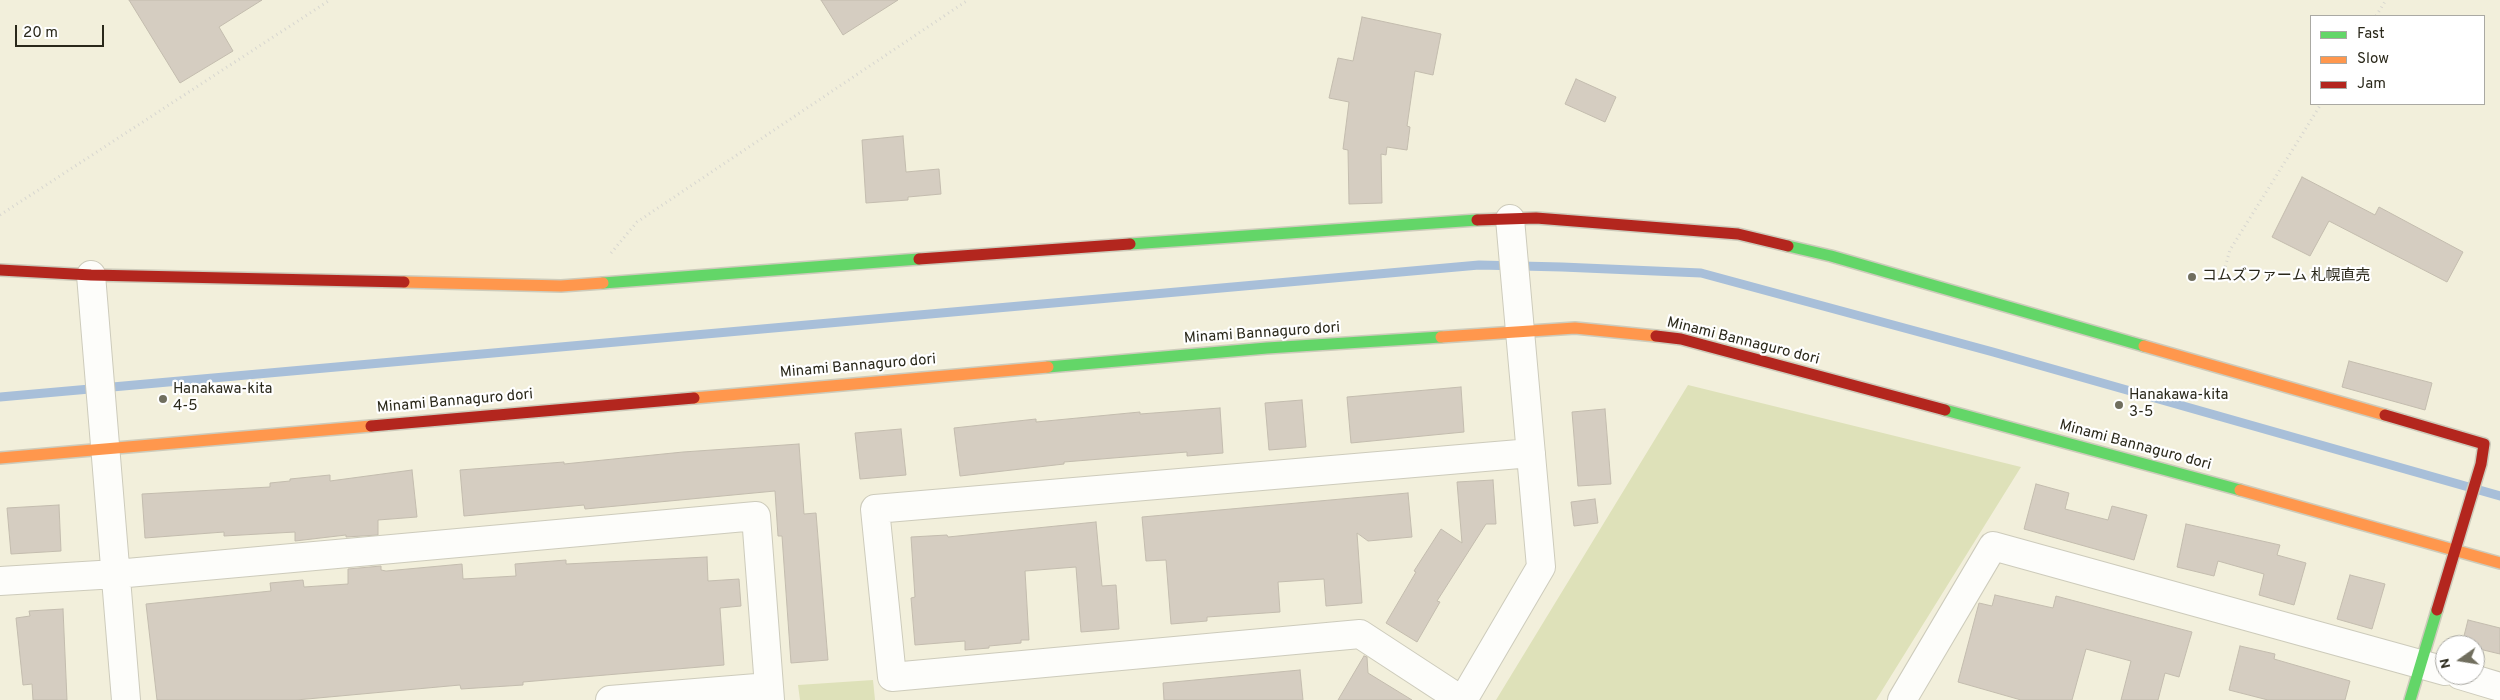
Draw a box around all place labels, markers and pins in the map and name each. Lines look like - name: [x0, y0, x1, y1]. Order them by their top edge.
- place label: コムズファーム 札幌直売: [2202, 268, 2371, 286]
- marker: コムズファーム 札幌直売: [2186, 271, 2198, 283]
- place label: Hanakawa-kita 4-5: [173, 381, 273, 416]
- place label: Hanakawa-kita 3-5: [2129, 387, 2229, 422]
- marker: Hanakawa-kita 4-5: [157, 393, 169, 405]
- marker: Hanakawa-kita 3-5: [2113, 399, 2125, 411]

